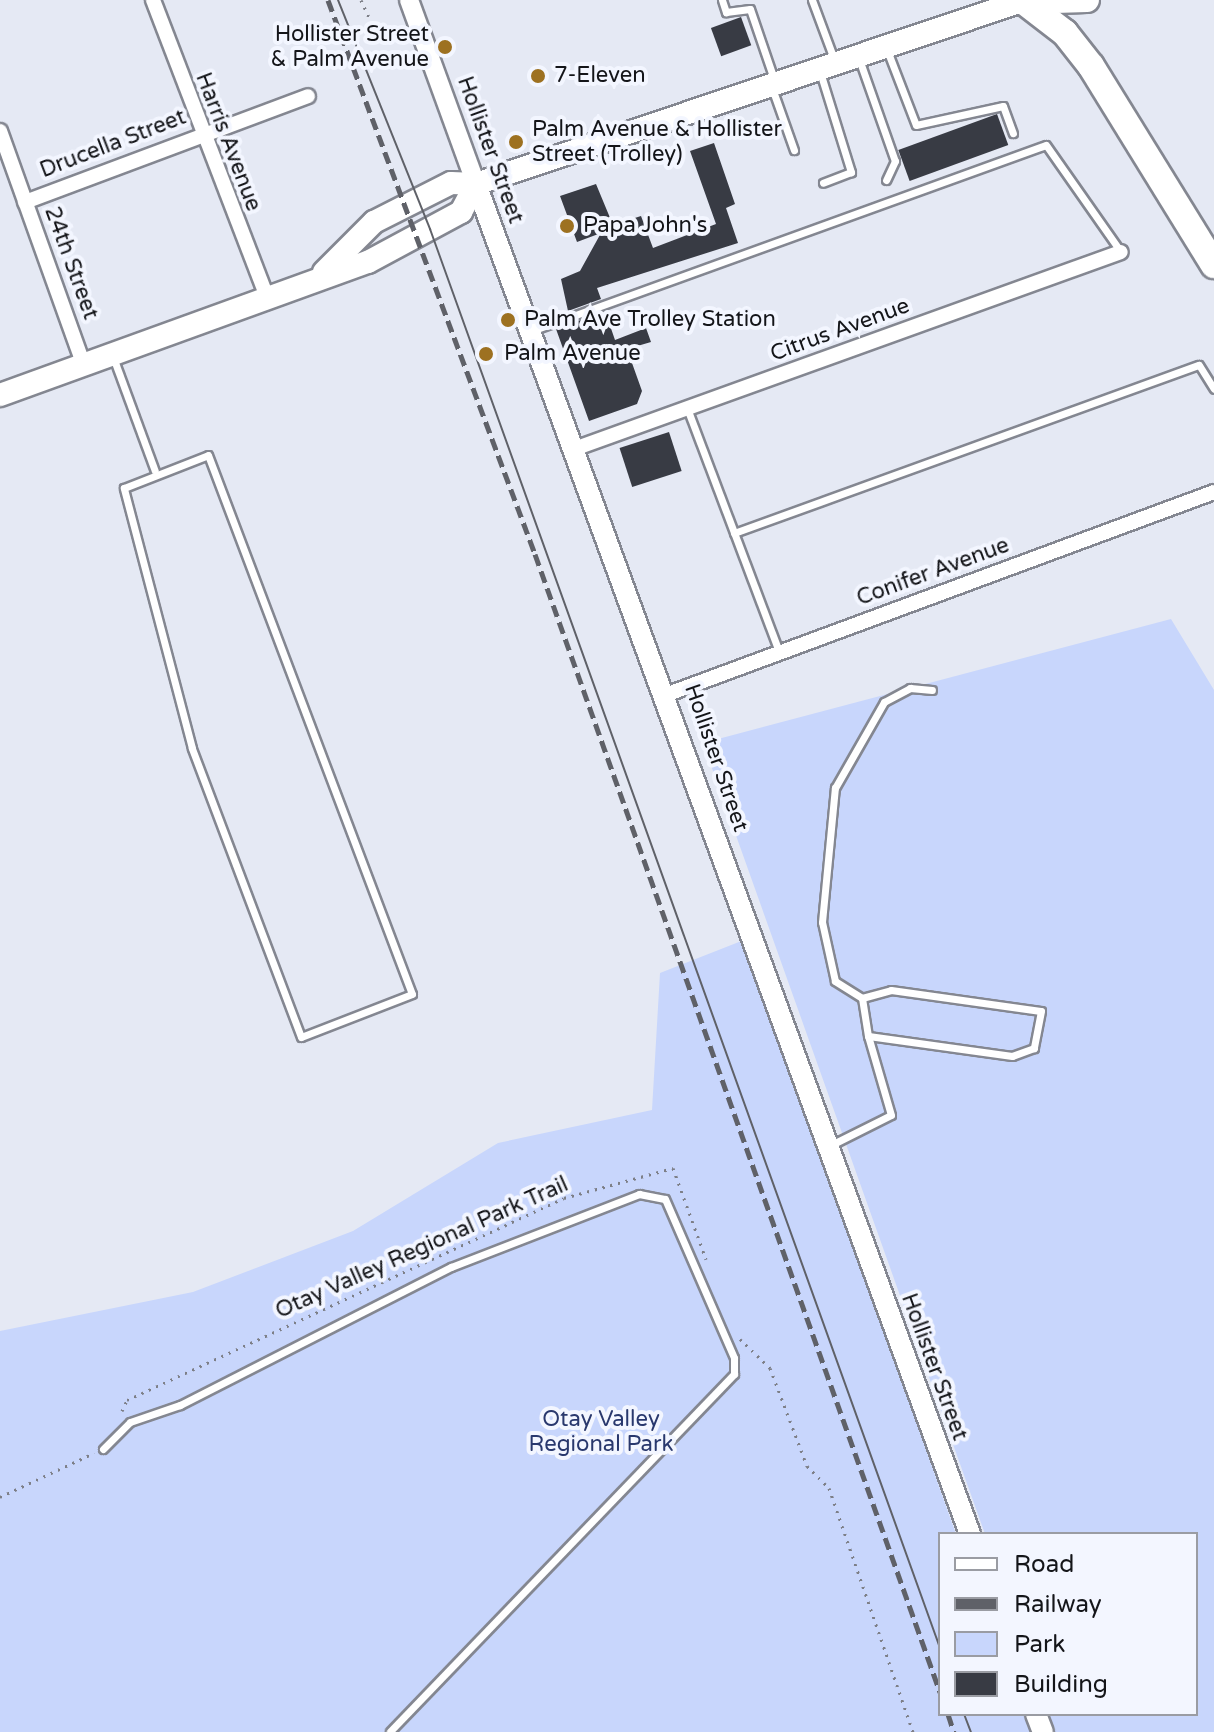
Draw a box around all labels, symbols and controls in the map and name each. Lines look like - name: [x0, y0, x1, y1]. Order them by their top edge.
- place label: Hollister Street & Palm Avenue: [270, 21, 429, 72]
- marker: Hollister Street & Palm Avenue: [436, 38, 454, 56]
- place label: 7-Eleven: [554, 63, 646, 89]
- marker: 7-Eleven: [529, 67, 547, 85]
- street label: Harris Avenue: [189, 69, 267, 215]
- street label: Hollister Street: [451, 73, 529, 227]
- street label: Drucella Street: [36, 104, 190, 184]
- place label: Palm Avenue & Hollister Street (Trolley): [532, 116, 782, 168]
- marker: Palm Avenue & Hollister Street (Trolley): [507, 133, 525, 151]
- street label: 24th Street: [38, 203, 104, 323]
- place label: Papa John's: [583, 213, 707, 239]
- marker: Papa John's: [558, 217, 576, 235]
- street label: Citrus Avenue: [767, 293, 913, 367]
- place label: Palm Ave Trolley Station: [524, 307, 776, 333]
- marker: Palm Ave Trolley Station: [499, 311, 517, 329]
- place label: Palm Avenue: [504, 341, 641, 367]
- marker: Palm Avenue: [475, 343, 497, 365]
- street label: Conifer Avenue: [853, 532, 1013, 612]
- street label: Hollister Street: [678, 681, 754, 835]
- street label: Otay Valley Regional Park Trail: [272, 1171, 572, 1325]
- street label: Hollister Street: [895, 1290, 973, 1444]
- park label: Otay Valley Regional Park: [529, 1406, 673, 1458]
- legend: [938, 1532, 1198, 1716]
- text: Road: [1014, 1550, 1074, 1579]
- text: Railway: [1014, 1590, 1102, 1619]
- text: Park: [1014, 1630, 1065, 1659]
- text: Building: [1014, 1670, 1108, 1699]

